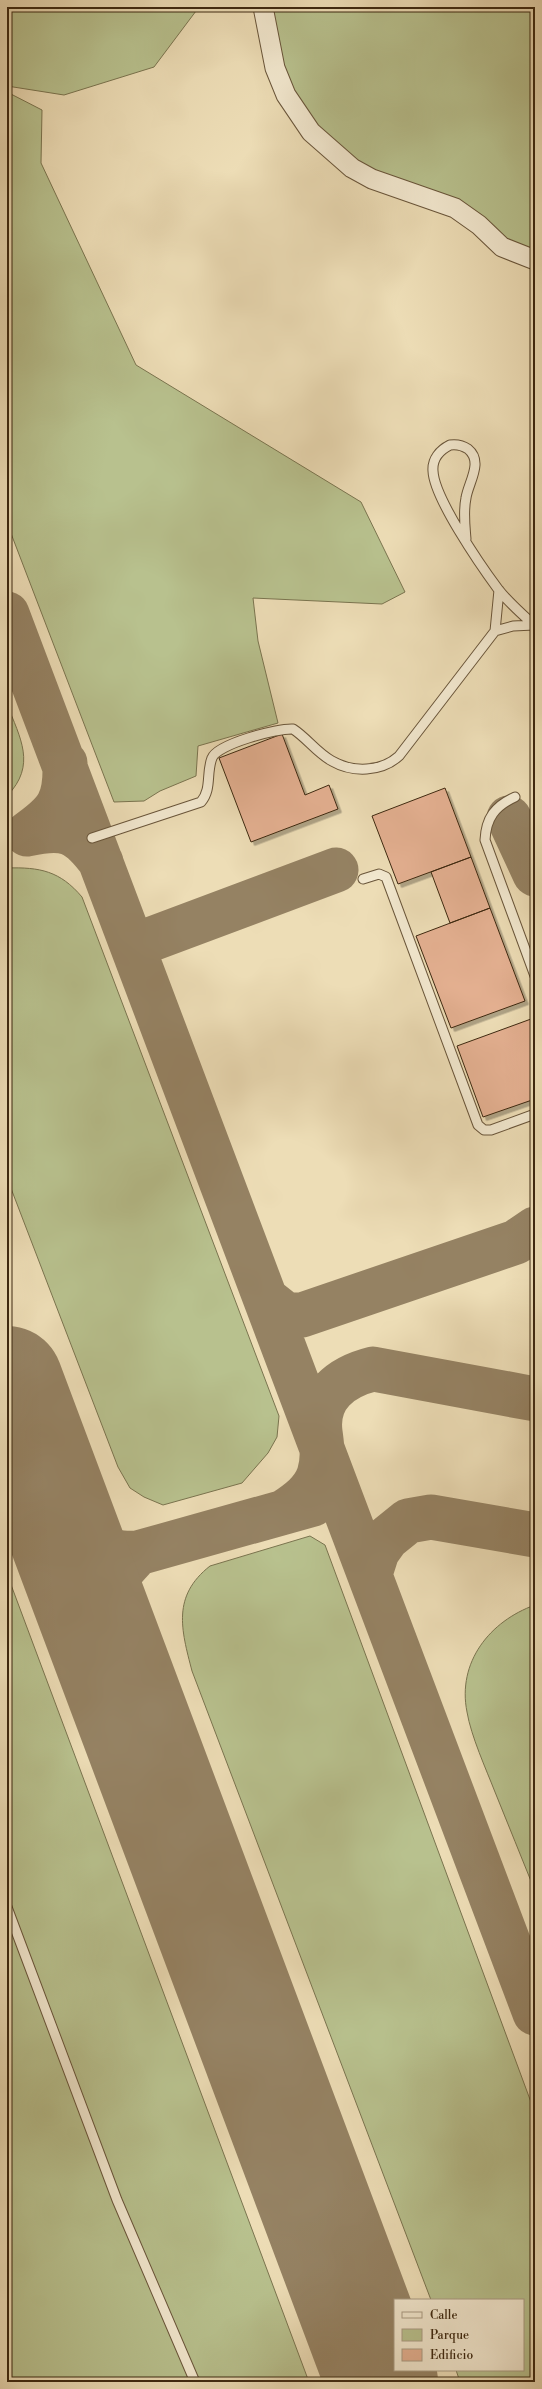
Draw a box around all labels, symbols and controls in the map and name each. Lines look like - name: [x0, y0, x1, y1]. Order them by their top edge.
- legend: [394, 2299, 524, 2371]
- text: Calle: [430, 2308, 457, 2323]
- text: Parque: [430, 2328, 469, 2343]
- text: Edificio: [430, 2348, 473, 2363]

